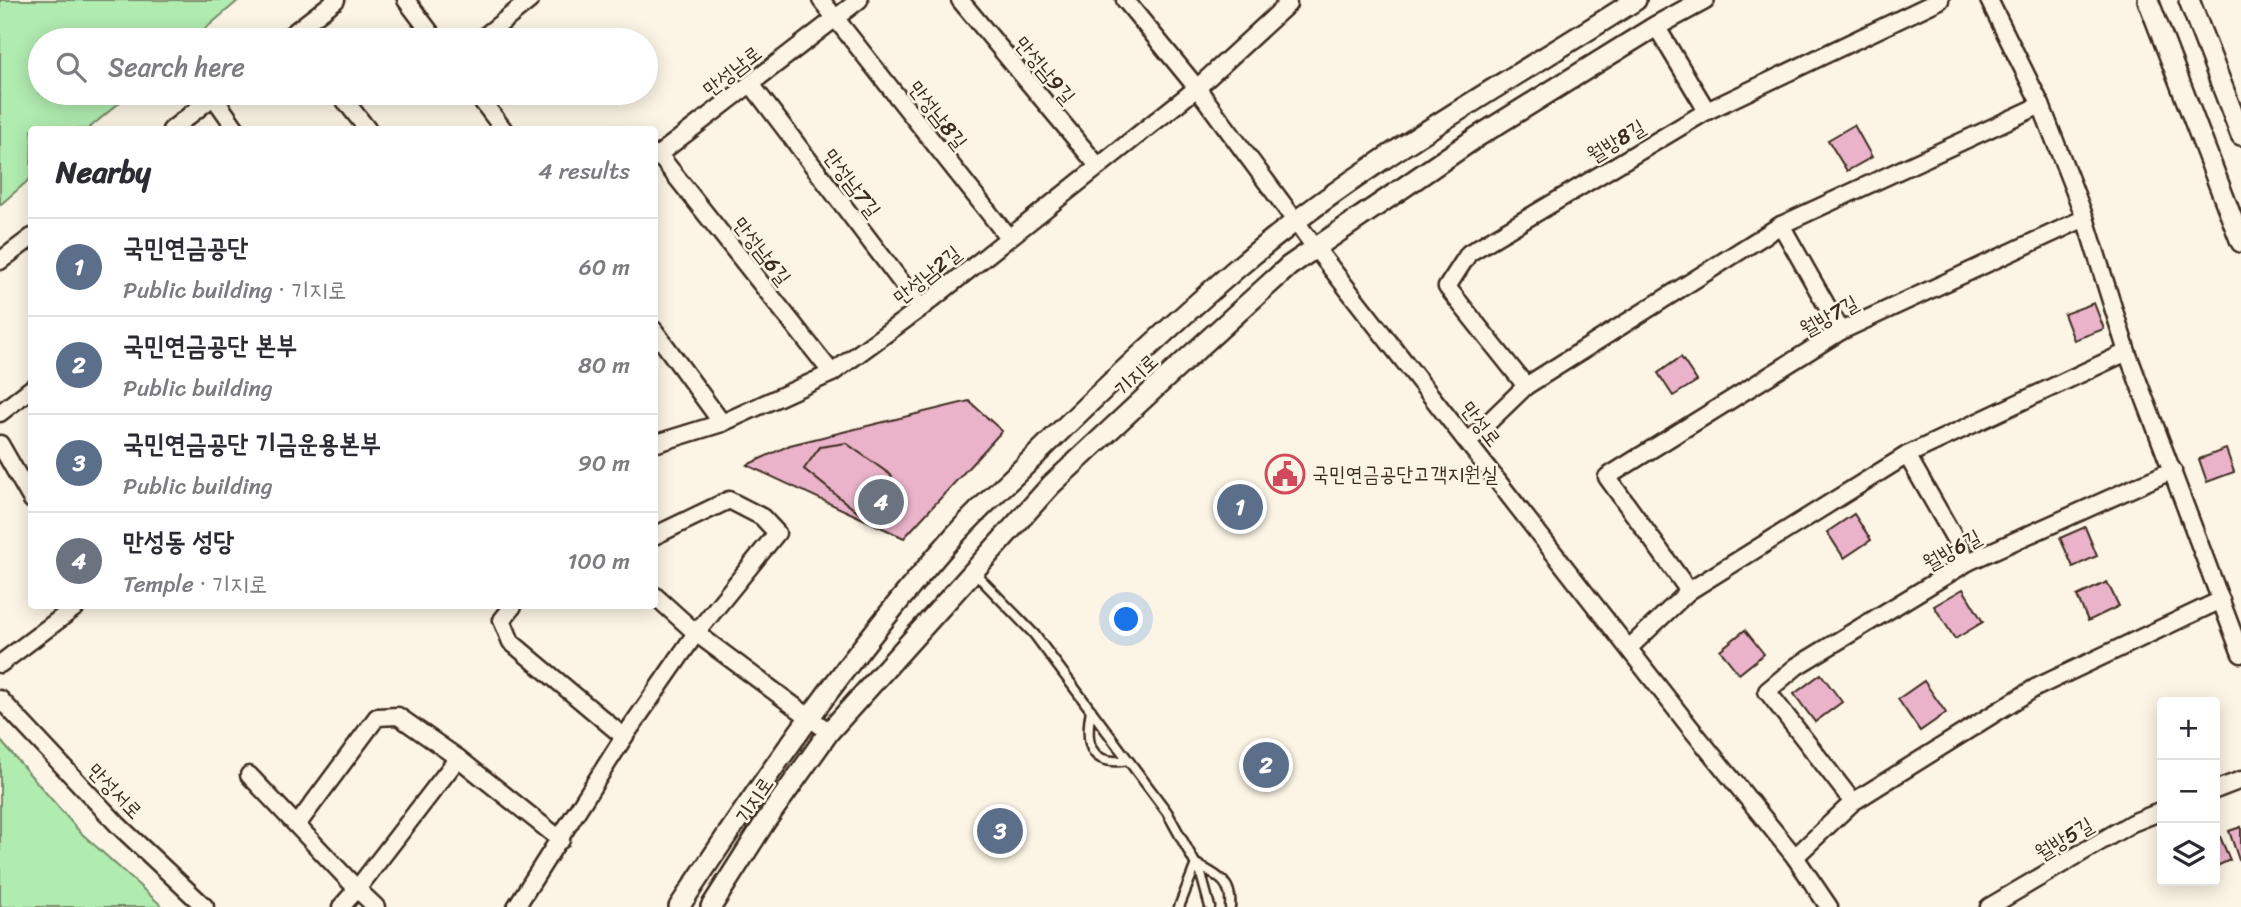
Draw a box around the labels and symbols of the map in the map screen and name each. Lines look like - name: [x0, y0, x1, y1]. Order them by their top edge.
- street label: 만성남9길: [1005, 27, 1085, 113]
- street label: 만성남로: [694, 35, 770, 107]
- street label: 만성남8길: [898, 72, 978, 158]
- street label: 월방8길: [1579, 108, 1653, 174]
- street label: 만성남7길: [813, 140, 891, 226]
- street label: 만성남6길: [723, 208, 802, 294]
- street label: 만성남2길: [884, 235, 970, 315]
- street label: 월방7길: [1792, 284, 1866, 348]
- street label: 기지로: [1105, 344, 1167, 406]
- street label: 만성로: [1450, 392, 1512, 456]
- public building icon: 국민연금공단고객지원실: [1264, 453, 1306, 495]
- place label: 국민연금공단고객지원실: [1312, 455, 1498, 493]
- pin: 4: [858, 476, 904, 528]
- pin: 1: [1217, 481, 1263, 533]
- street label: 월방6길: [1915, 518, 1989, 582]
- your location: [1109, 602, 1143, 636]
- pin: 2: [1243, 739, 1289, 791]
- street label: 만성서로: [78, 753, 152, 829]
- street label: 기지로: [724, 768, 784, 832]
- pin: 3: [977, 805, 1023, 857]
- street label: 월방5길: [2027, 806, 2101, 872]

